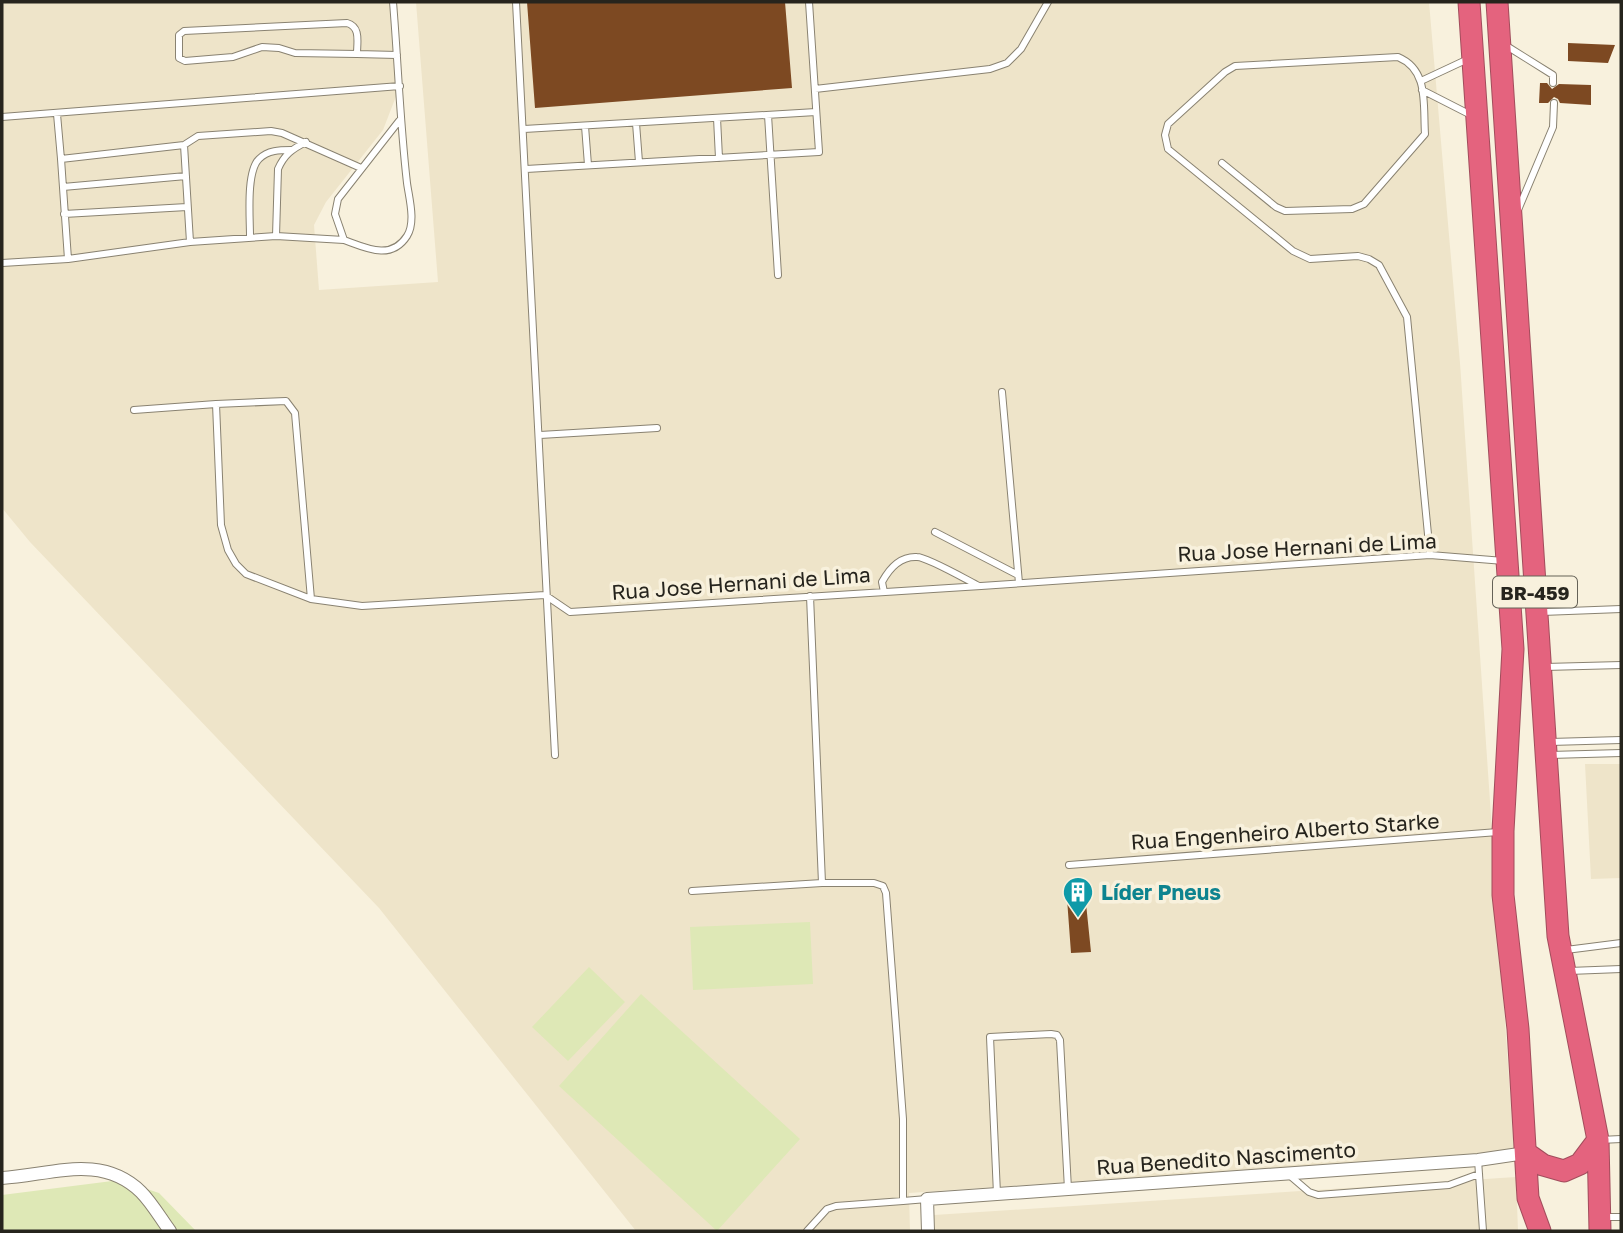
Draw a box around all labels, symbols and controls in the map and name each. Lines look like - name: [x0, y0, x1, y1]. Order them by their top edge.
- street label: Rua Jose Hernani de Lima: [1177, 527, 1437, 567]
- street label: Rua Jose Hernani de Lima: [611, 561, 871, 605]
- road number: BR-459: [1493, 576, 1577, 608]
- street label: Rua Engenheiro Alberto Starke: [1130, 807, 1440, 855]
- building icon: Líder Pneus: [1061, 875, 1095, 919]
- place label: Líder Pneus: [1101, 879, 1221, 905]
- street label: Rua Benedito Nascimento: [1095, 1136, 1357, 1180]

